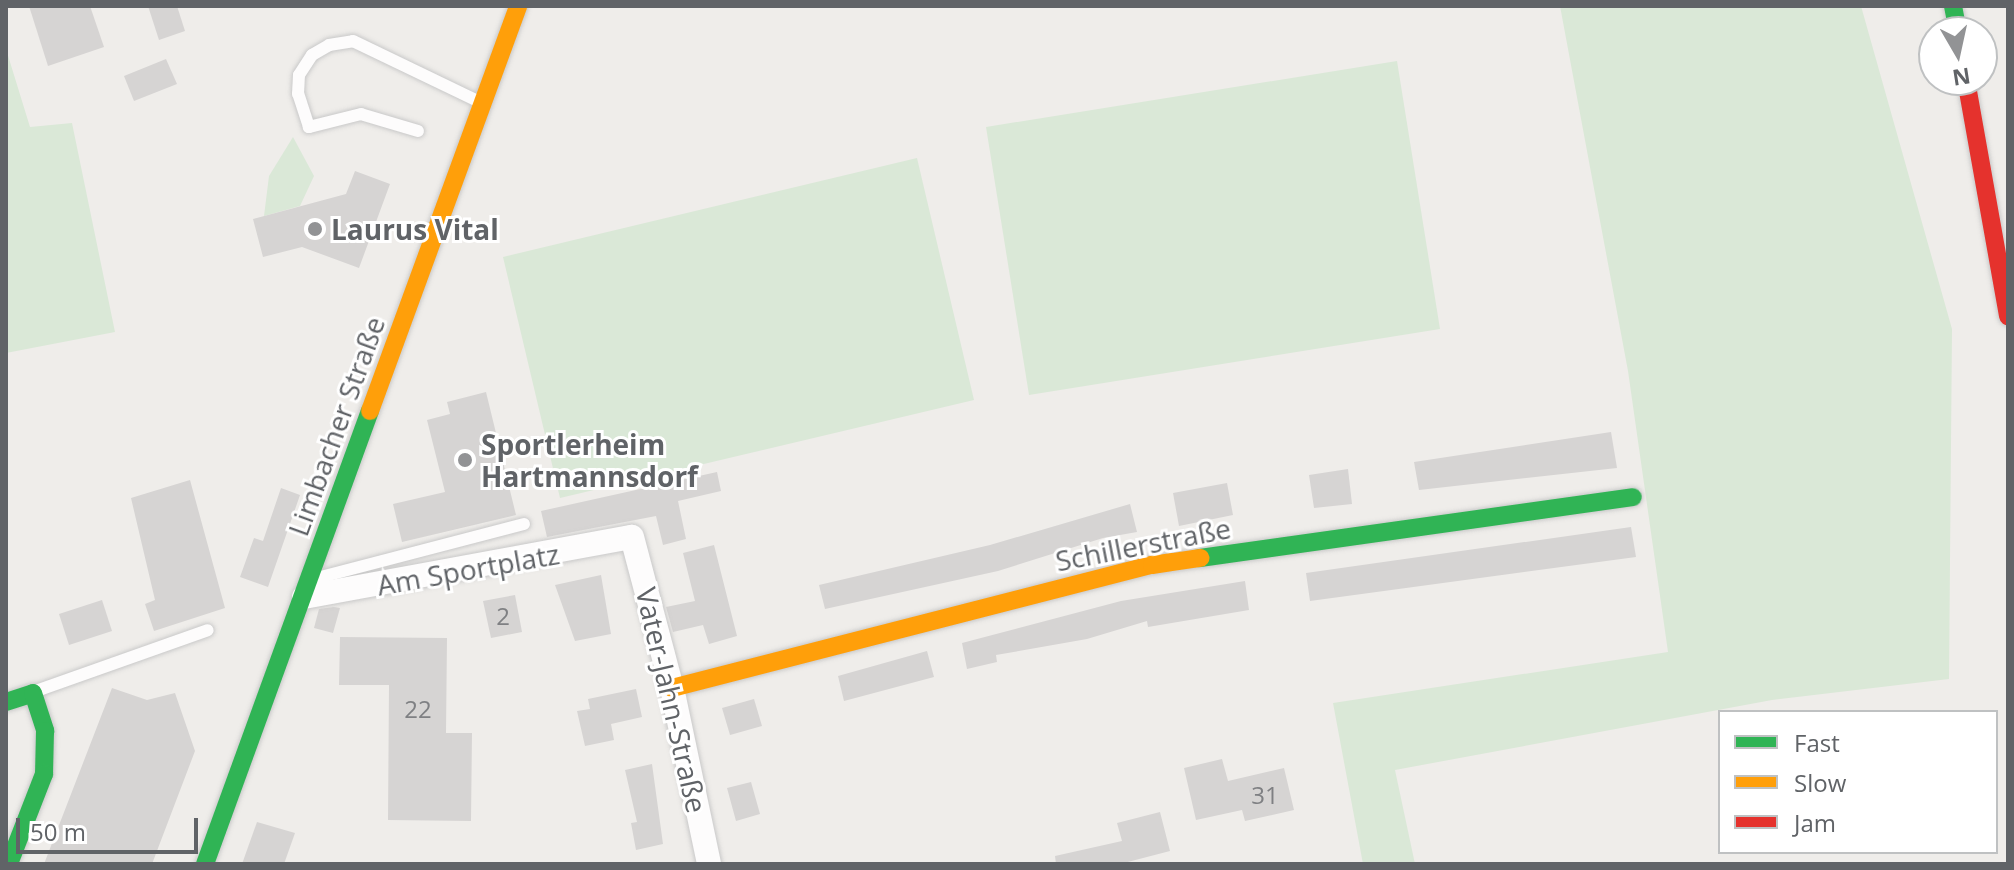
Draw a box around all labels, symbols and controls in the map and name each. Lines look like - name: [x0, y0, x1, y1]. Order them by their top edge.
- north arrow: [1918, 16, 1998, 96]
- text: N: [1950, 62, 1973, 94]
- place label: Laurus Vital: [331, 212, 499, 246]
- marker: Laurus Vital: [306, 220, 324, 238]
- street label: Limbacher Straße: [281, 312, 391, 540]
- place label: Sportlerheim Hartmannsdorf: [481, 427, 698, 493]
- marker: Sportlerheim Hartmannsdorf: [456, 451, 474, 469]
- street label: Schillerstraße: [1053, 511, 1233, 577]
- street label: Am Sportplatz: [374, 536, 562, 602]
- street label: Vater-Jahn-Straße: [630, 584, 714, 816]
- house number: 2: [496, 602, 510, 630]
- house number: 22: [404, 695, 432, 723]
- legend: [1718, 710, 1998, 854]
- text: Fast: [1794, 726, 1840, 759]
- text: Slow: [1794, 766, 1846, 799]
- house number: 31: [1251, 781, 1279, 809]
- scale bar: [20, 802, 202, 852]
- text: Jam: [1794, 806, 1836, 839]
- text: 50 m: [30, 815, 86, 848]

